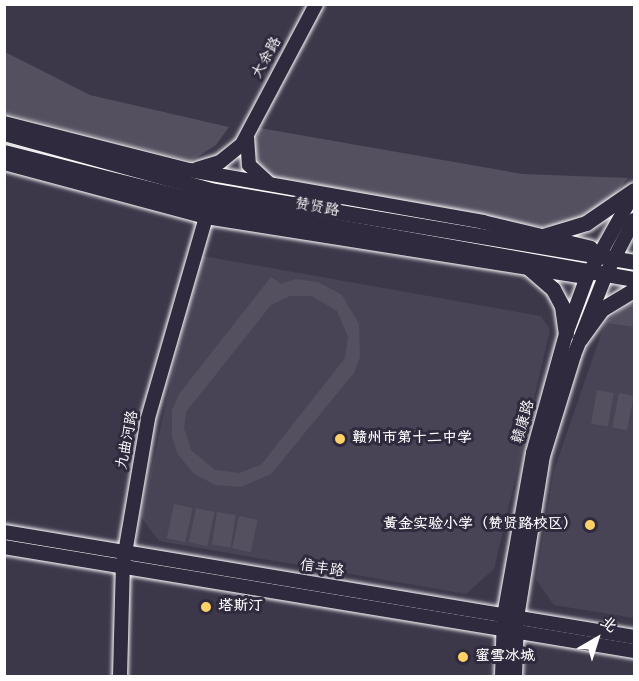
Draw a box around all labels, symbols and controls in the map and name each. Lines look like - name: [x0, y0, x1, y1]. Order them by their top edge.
- street label: 大余路: [248, 34, 286, 82]
- street label: 赞贤路: [293, 195, 341, 221]
- street label: 赣康路: [509, 398, 539, 446]
- street label: 九曲河路: [113, 409, 143, 471]
- place label: 赣州市第十二中学: [352, 430, 472, 448]
- marker: 赣州市第十二中学: [333, 432, 347, 446]
- place label: 黄金实验小学（赞贤路校区）: [383, 516, 578, 534]
- marker: 黄金实验小学（赞贤路校区）: [583, 518, 597, 532]
- street label: 信丰路: [298, 557, 346, 581]
- place label: 塔斯汀: [218, 598, 263, 616]
- marker: 塔斯汀: [199, 600, 213, 614]
- north arrow: [567, 609, 627, 669]
- text: 北: [595, 610, 623, 639]
- place label: 蜜雪冰城: [475, 648, 535, 666]
- marker: 蜜雪冰城: [456, 650, 470, 664]

